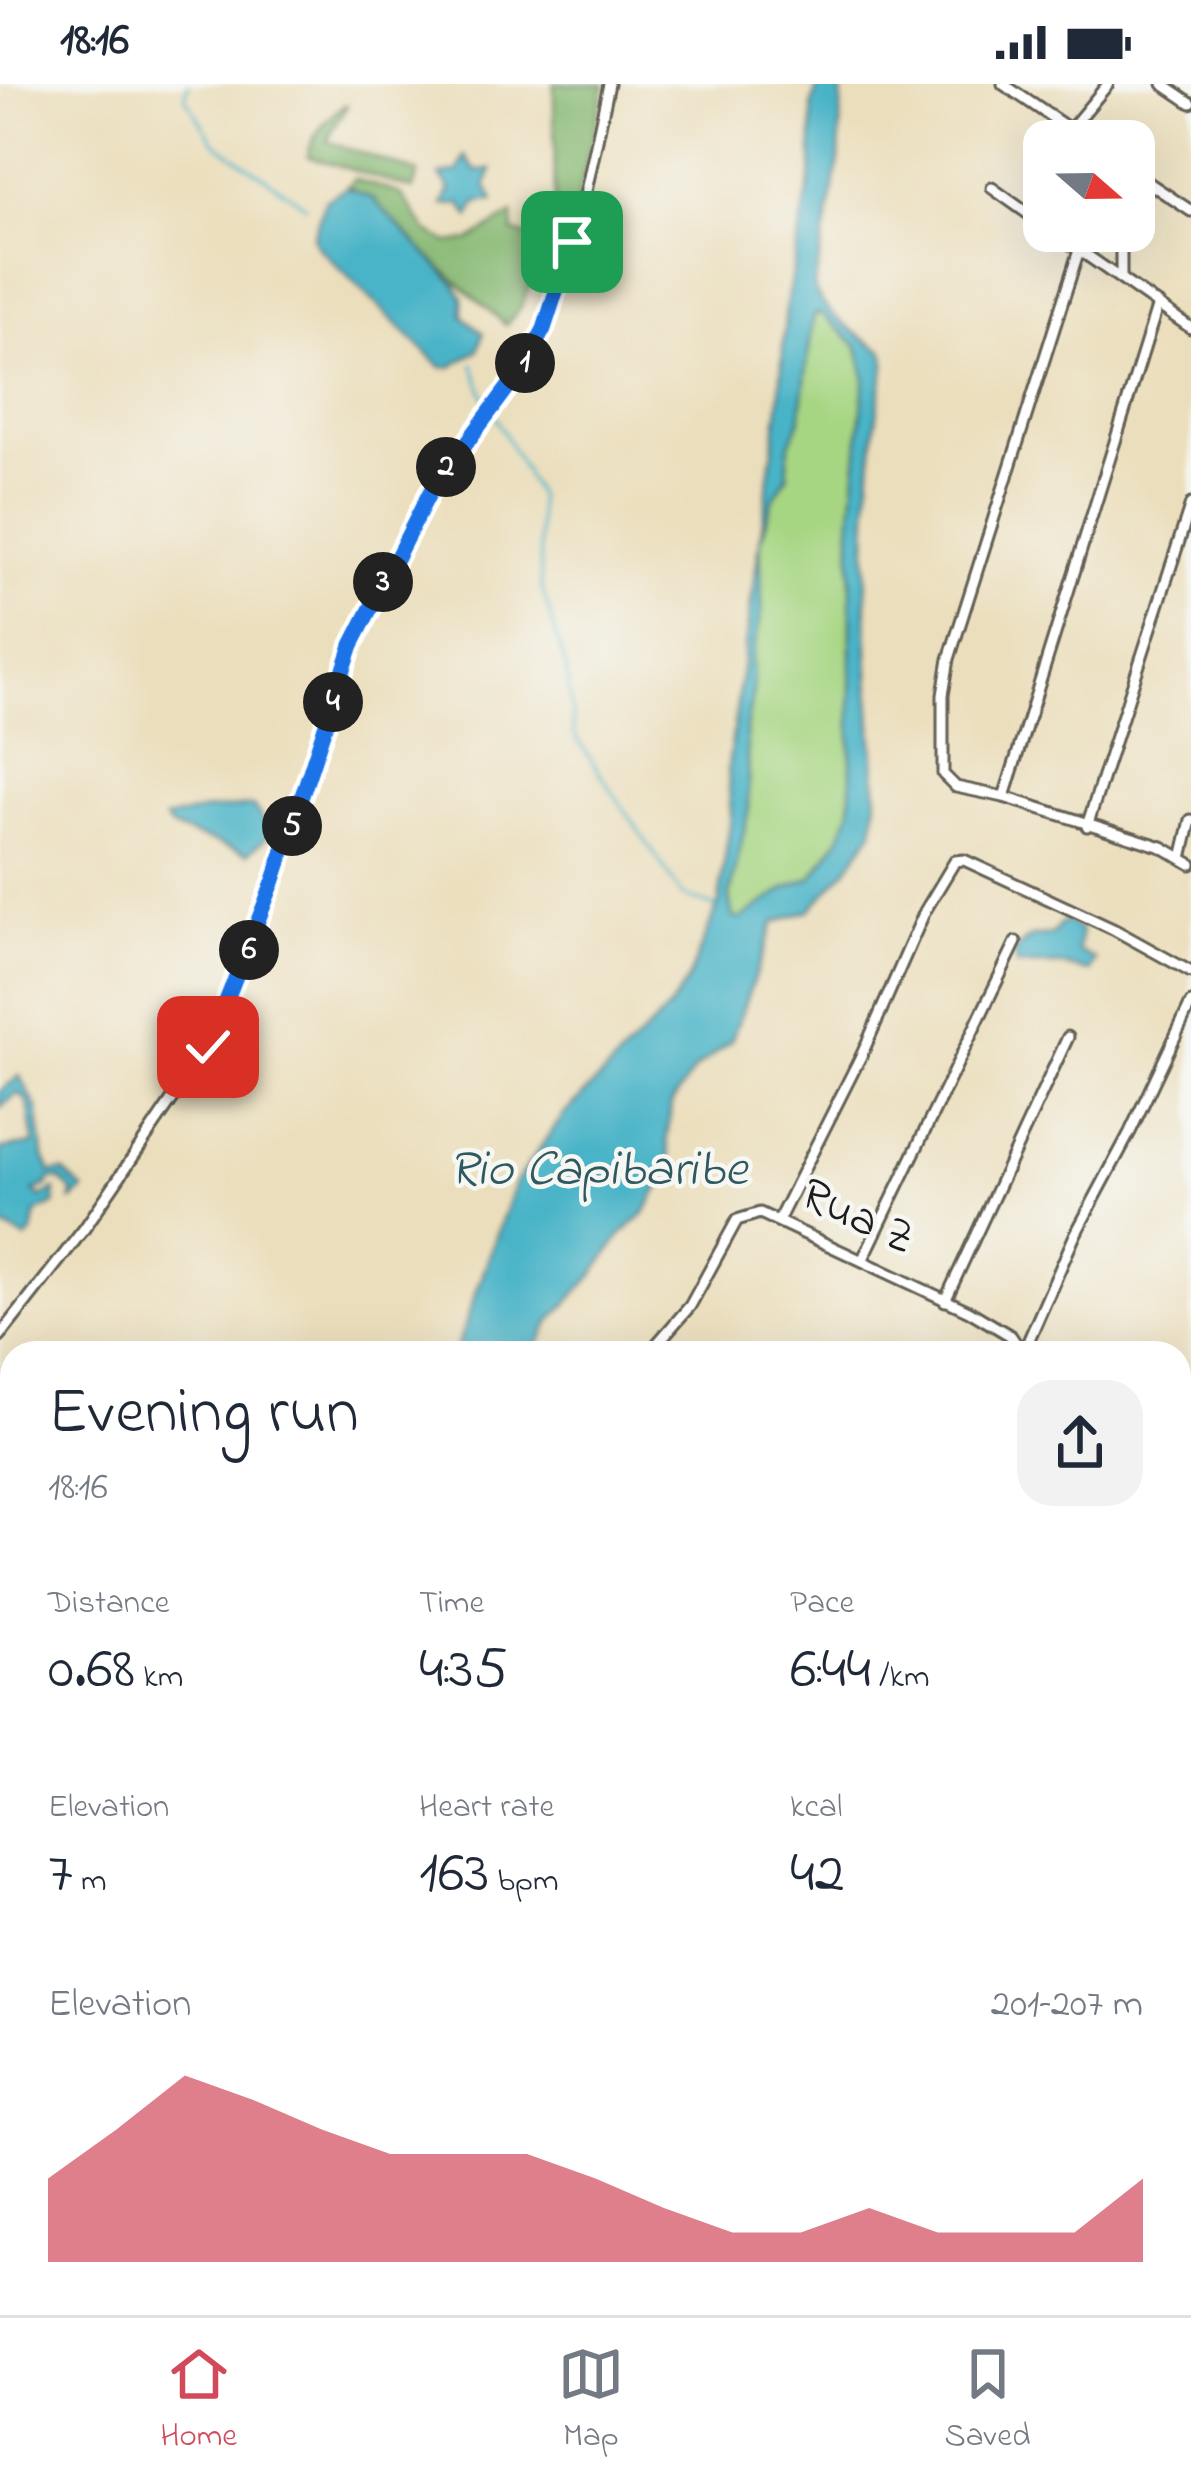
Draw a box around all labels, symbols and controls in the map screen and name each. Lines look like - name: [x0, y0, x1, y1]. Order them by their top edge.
- text: 18:16: [60, 9, 129, 75]
- north arrow: [1023, 120, 1155, 252]
- map controls: [1023, 120, 1155, 252]
- pin: [521, 191, 623, 293]
- icon: arrive: [539, 209, 605, 275]
- pin: 1: [495, 333, 555, 393]
- text: 1: [520, 339, 530, 387]
- pin: 2: [416, 437, 476, 497]
- text: 2: [438, 443, 454, 491]
- pin: 3: [353, 552, 413, 612]
- text: 3: [376, 558, 390, 606]
- pin: 4: [303, 672, 363, 732]
- text: 4: [326, 678, 340, 726]
- pin: 5: [262, 796, 322, 856]
- text: 5: [283, 802, 301, 850]
- pin: 6: [219, 920, 279, 980]
- text: 6: [242, 926, 256, 974]
- pin: [157, 996, 259, 1098]
- icon: check: [175, 1014, 241, 1080]
- water label: Rio Capibaribe: [449, 1134, 749, 1209]
- street label: Rua Z: [788, 1161, 926, 1275]
- text: Evening run: [48, 1367, 359, 1463]
- button: share: [1017, 1380, 1143, 1506]
- text: 18:16: [48, 1460, 108, 1517]
- text: Distance: [48, 1580, 170, 1628]
- text: Time: [419, 1580, 484, 1628]
- text: Pace: [790, 1580, 854, 1628]
- text: 0.68: [48, 1628, 135, 1715]
- text: 4:35: [419, 1628, 508, 1715]
- text: 6:44: [790, 1628, 871, 1715]
- text: km: [135, 1654, 183, 1702]
- text: /km: [871, 1654, 930, 1702]
- text: Elevation: [48, 1784, 169, 1832]
- text: Heart rate: [419, 1784, 554, 1832]
- text: kcal: [790, 1784, 842, 1832]
- text: 7: [48, 1832, 73, 1919]
- text: 163: [419, 1832, 489, 1919]
- text: 42: [790, 1832, 845, 1919]
- text: m: [73, 1858, 107, 1906]
- text: bpm: [489, 1858, 559, 1906]
- text: Elevation: [48, 1977, 191, 2034]
- text: 201–207 m: [991, 1977, 1143, 2034]
- tab: Home: [160, 2341, 237, 2461]
- tab: Map: [558, 2341, 624, 2461]
- tab: Saved: [945, 2341, 1031, 2461]

